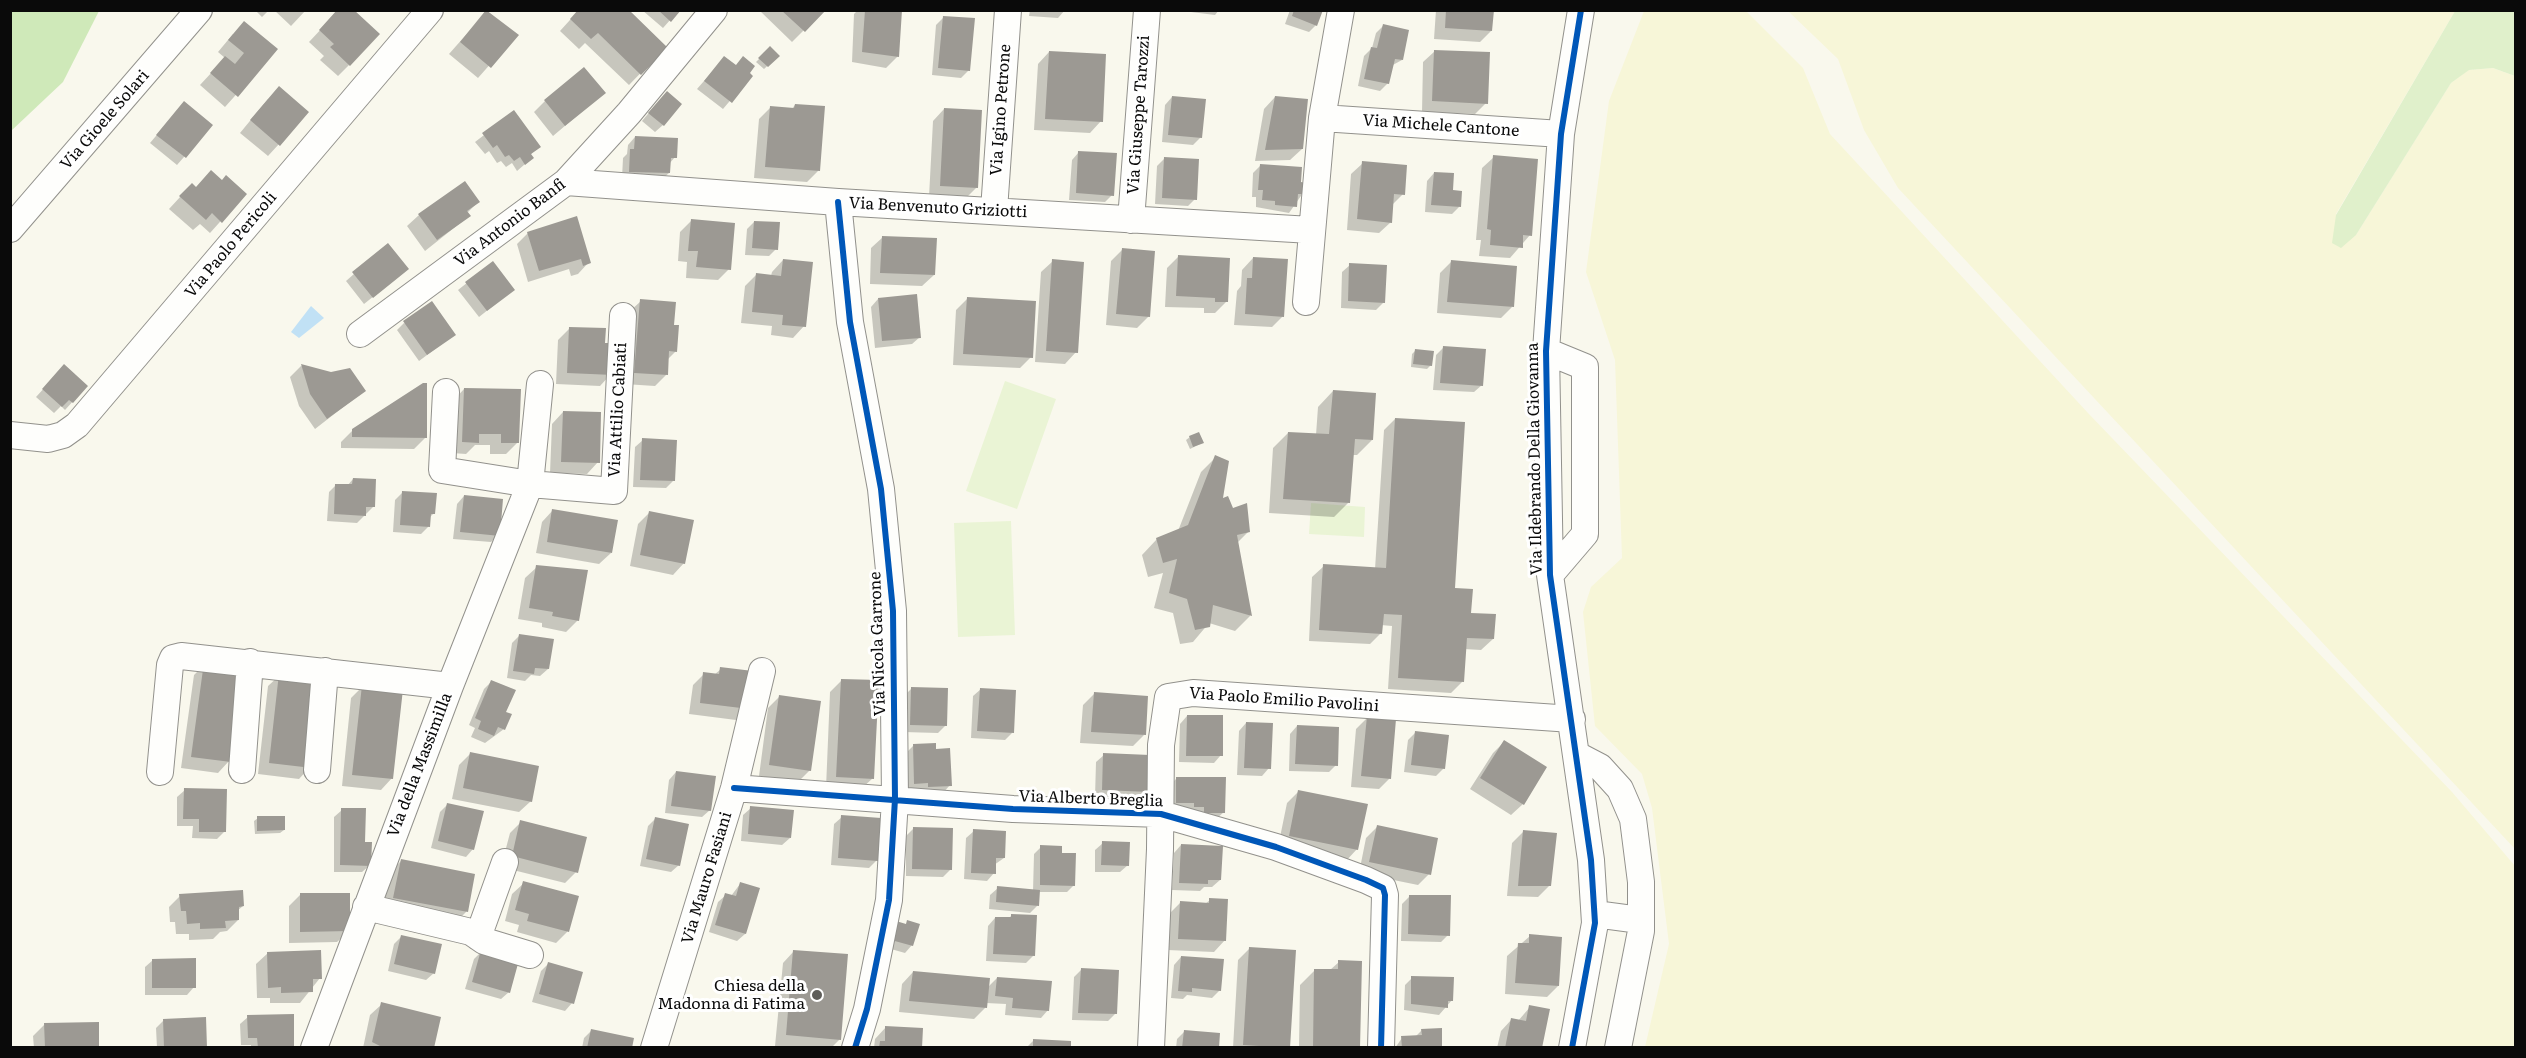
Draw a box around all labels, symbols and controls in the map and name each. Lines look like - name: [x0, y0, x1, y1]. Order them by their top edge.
- street label: Via Giuseppe Tarozzi: [1124, 35, 1154, 195]
- street label: Via Igino Petrone: [987, 44, 1015, 176]
- street label: Via Gioele Solari: [57, 66, 153, 174]
- street label: Via Michele Cantone: [1362, 111, 1520, 141]
- street label: Via Antonio Banfi: [451, 175, 569, 271]
- street label: Via Paolo Pericoli: [181, 188, 281, 302]
- street label: Via Benvenuto Griziotti: [848, 194, 1028, 222]
- street label: Via Attilio Cabiati: [605, 342, 631, 478]
- street label: Via Ildebrando Della Giovanna: [1523, 342, 1547, 576]
- street label: Via Nicola Garrone: [866, 571, 890, 717]
- street label: Via Paolo Emilio Pavolini: [1188, 684, 1380, 716]
- street label: Via della Massimilla: [384, 690, 456, 840]
- street label: Via Alberto Breglia: [1018, 787, 1164, 811]
- street label: Via Mauro Fasiani: [678, 809, 736, 947]
- place label: Chiesa della Madonna di Fatima: [657, 976, 805, 1014]
- marker: Chiesa della Madonna di Fatima: [810, 988, 824, 1002]

